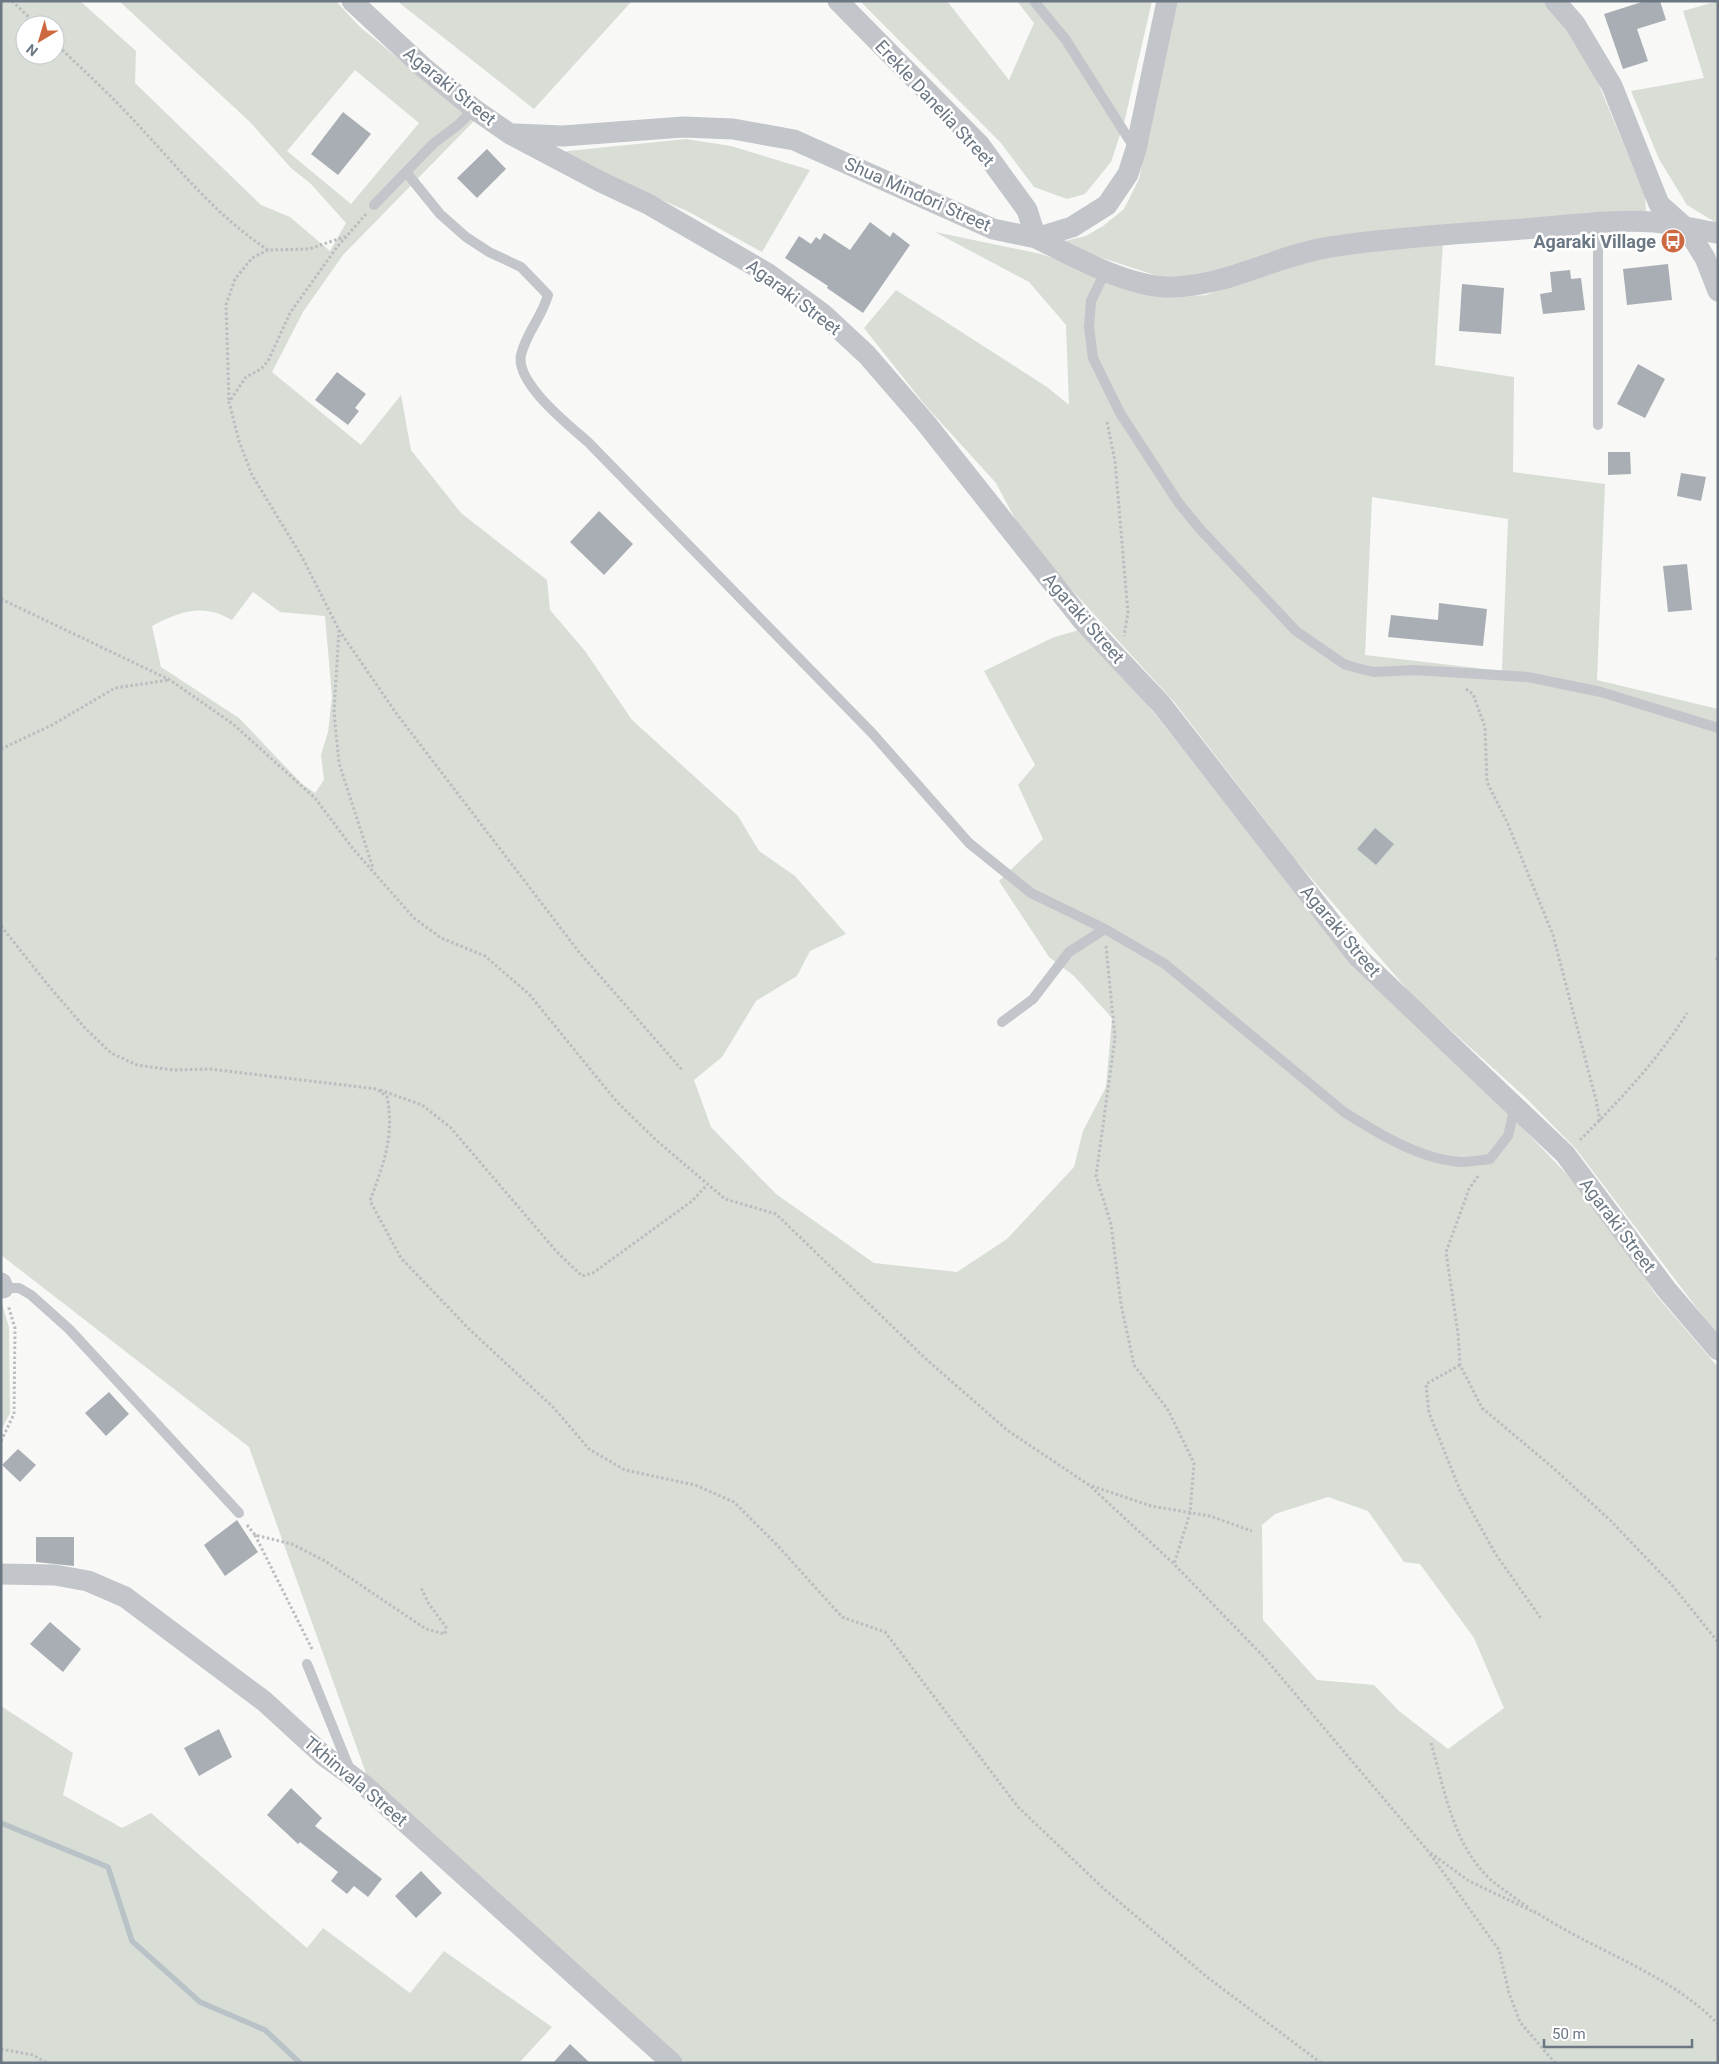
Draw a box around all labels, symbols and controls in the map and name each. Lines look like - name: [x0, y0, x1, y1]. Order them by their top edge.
- north arrow: [15, 15, 65, 65]
- street label: Erekle Danelia Street: [871, 36, 999, 171]
- text: N: [23, 41, 41, 60]
- street label: Agaraki Street: [400, 42, 500, 130]
- street label: Shua Mindori Street: [842, 152, 994, 236]
- bus stop icon: Agaraki Village: [1660, 228, 1686, 254]
- place label: Agaraki Village: [1534, 231, 1656, 252]
- street label: Agaraki Street: [743, 255, 845, 339]
- street label: Agaraki Street: [1039, 569, 1129, 667]
- street label: Agaraki Street: [1297, 881, 1385, 981]
- street label: Agaraki Street: [1576, 1174, 1660, 1276]
- street label: Tkhinvala Street: [300, 1732, 412, 1830]
- scale bar: [1544, 2016, 1692, 2048]
- text: 50 m: [1552, 2025, 1586, 2043]

